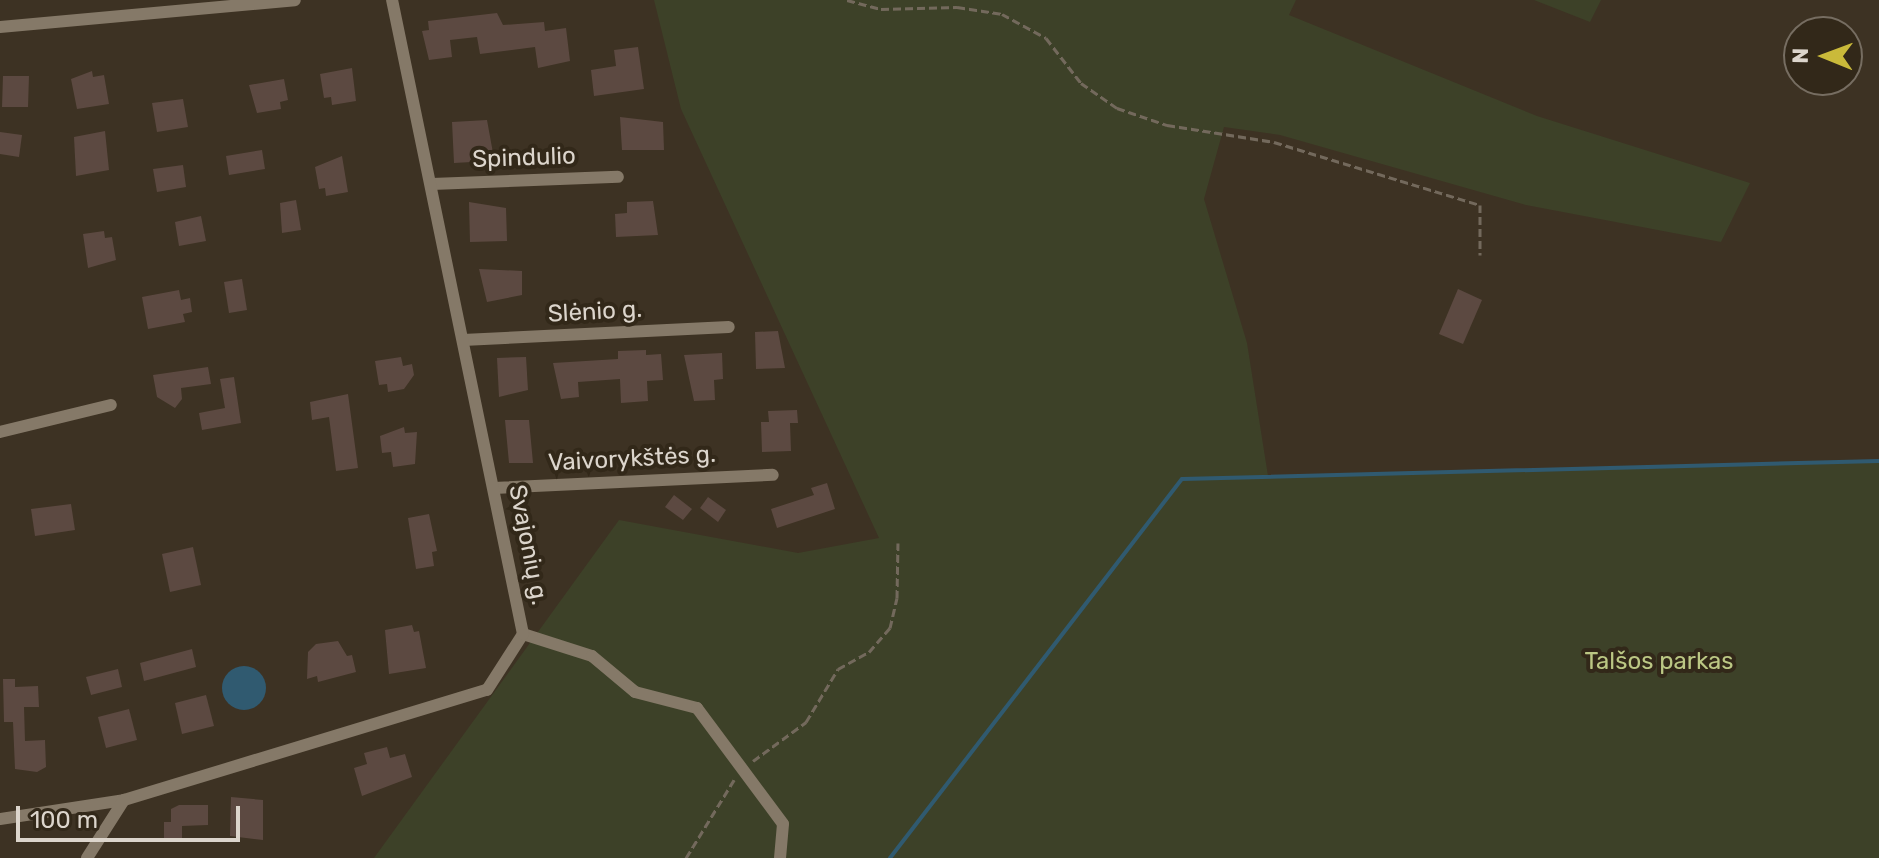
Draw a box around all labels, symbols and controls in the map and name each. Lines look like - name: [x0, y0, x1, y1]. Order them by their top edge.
- north arrow: [1783, 16, 1863, 96]
- text: N: [1787, 47, 1814, 64]
- street label: Spindulio: [472, 142, 576, 174]
- street label: Slėnio g.: [547, 295, 643, 329]
- street label: Vaivorykštės g.: [547, 440, 717, 478]
- street label: Svajonių g.: [502, 482, 554, 608]
- park label: Talšos parkas: [1584, 648, 1734, 676]
- scale bar: [20, 790, 244, 840]
- text: 100 m: [30, 806, 98, 834]

